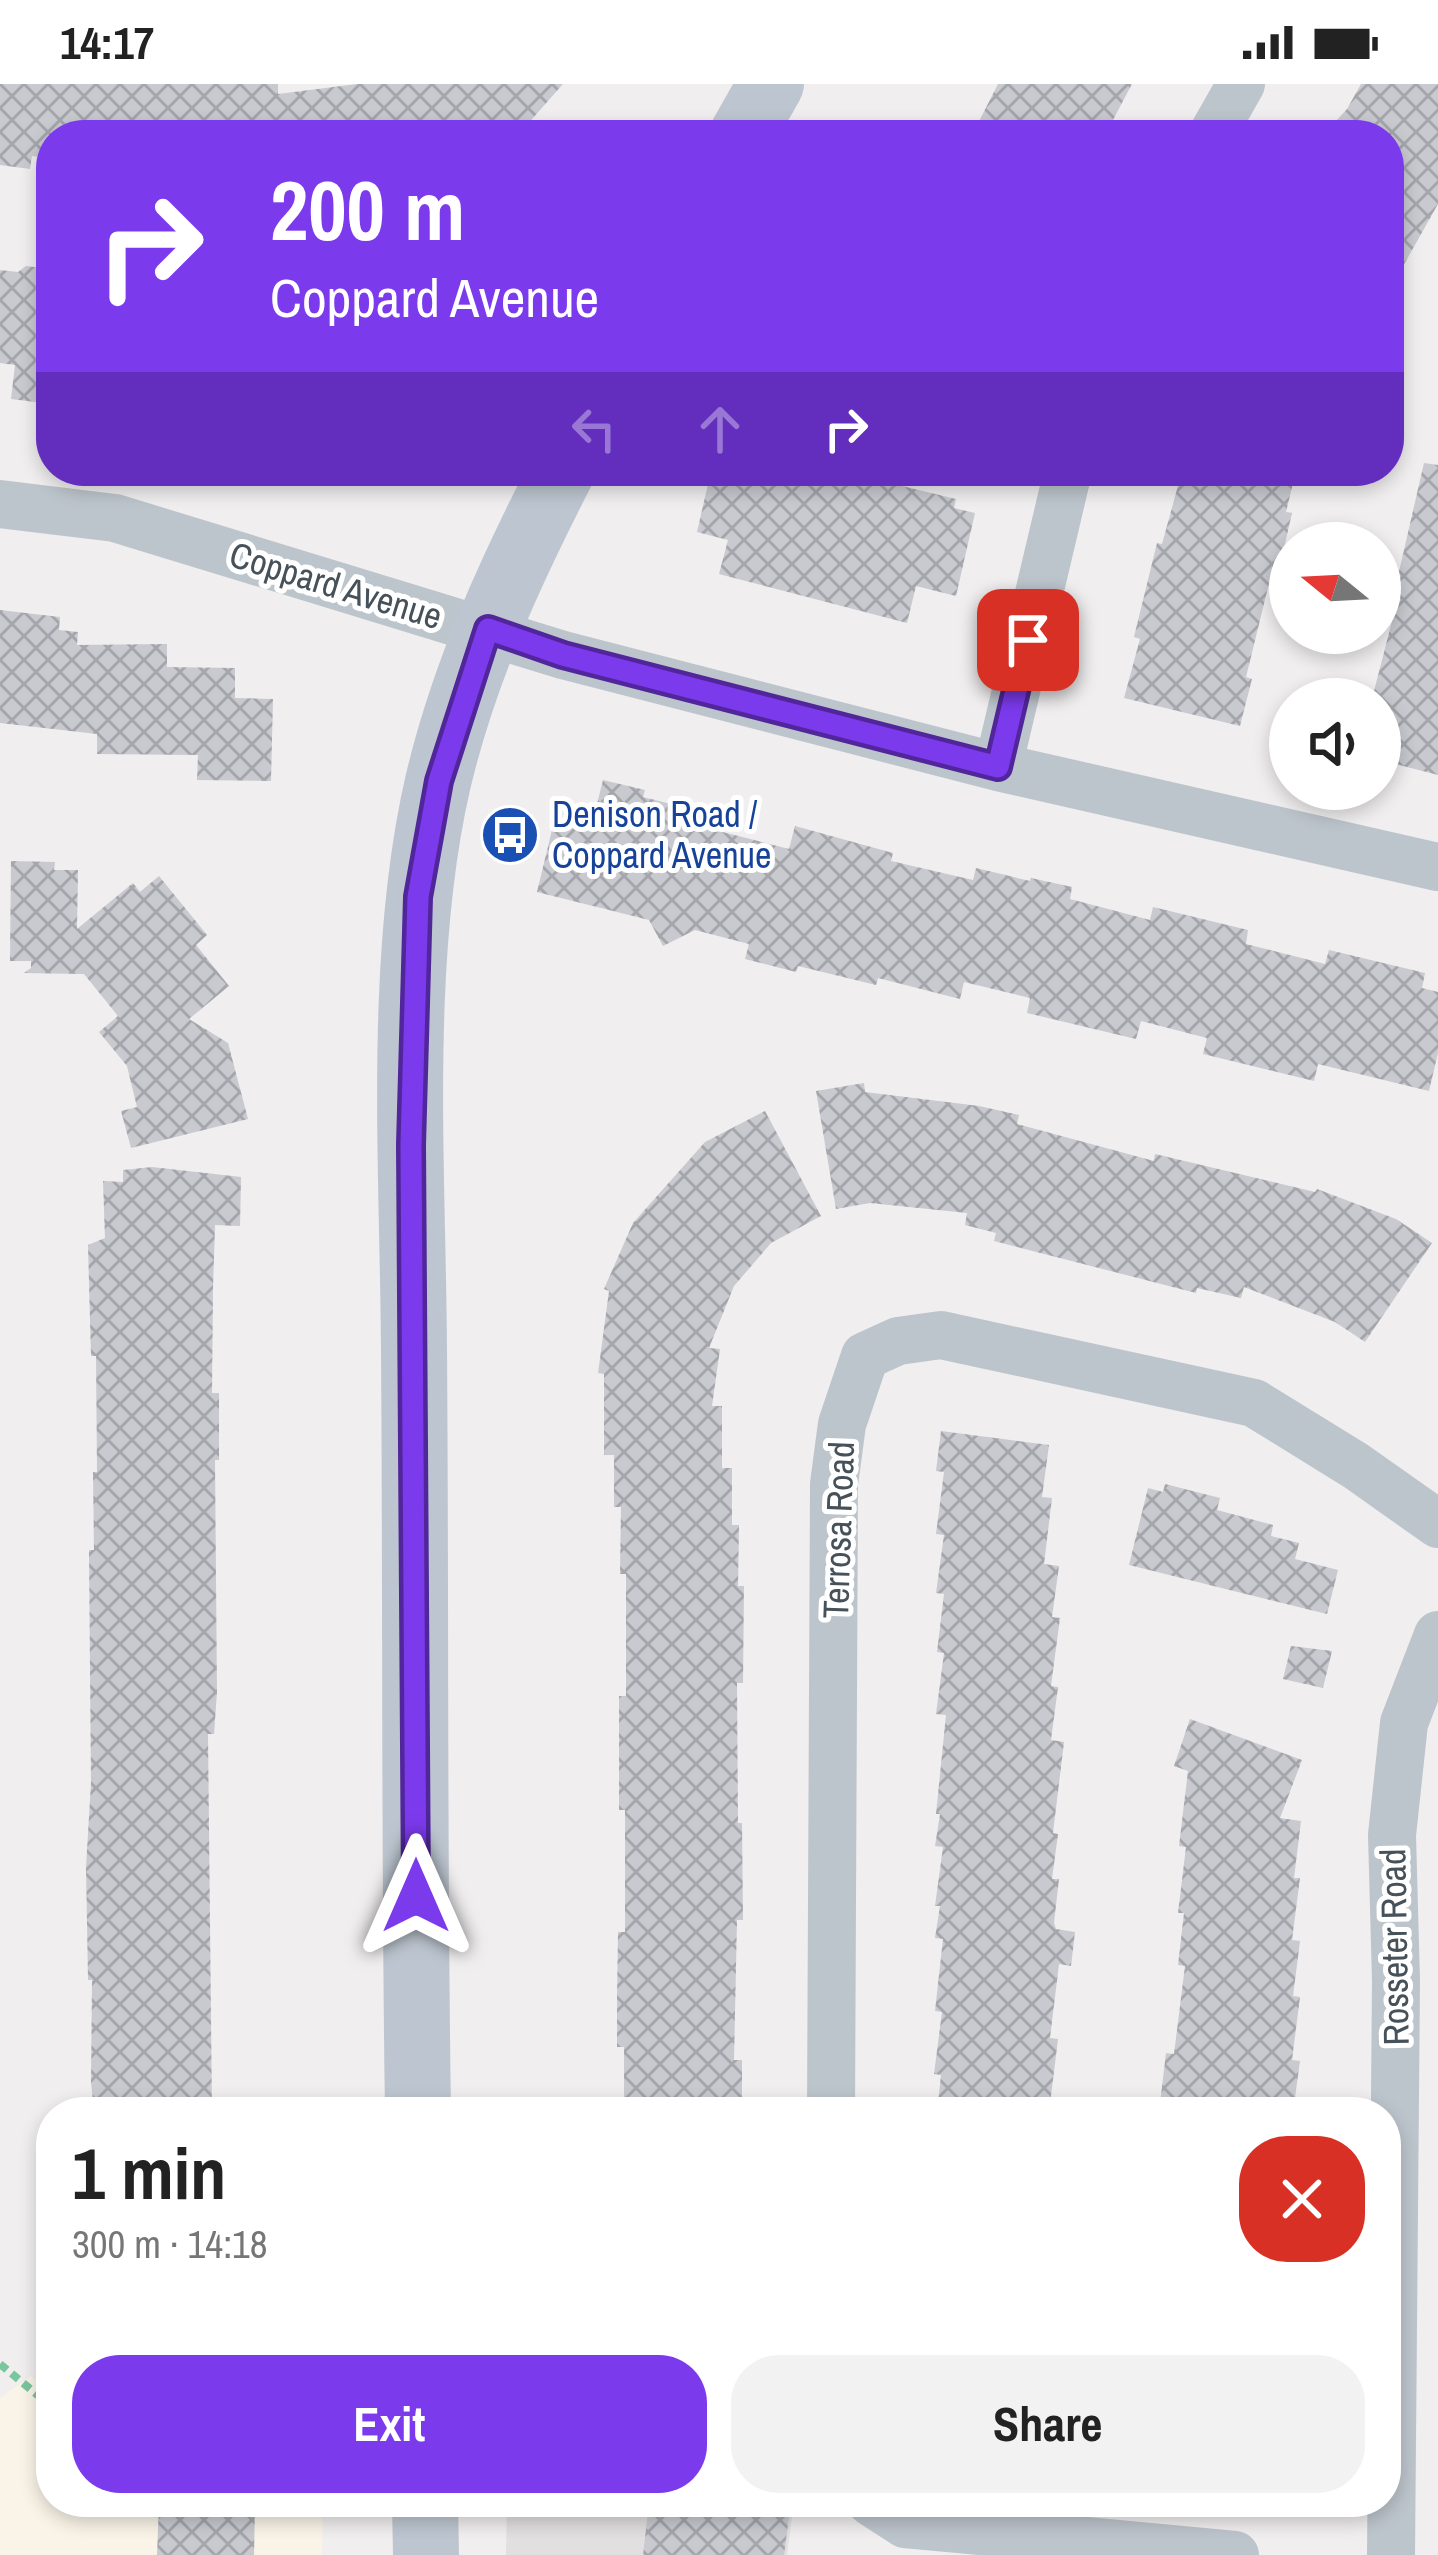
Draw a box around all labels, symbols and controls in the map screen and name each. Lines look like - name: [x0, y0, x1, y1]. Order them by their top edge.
- text: 14:17: [60, 12, 154, 73]
- text: 200 m: [270, 153, 465, 266]
- icon: right: [72, 168, 228, 324]
- text: Coppard Avenue: [270, 261, 599, 334]
- icon: left: [561, 396, 627, 462]
- icon: ahead: [687, 396, 753, 462]
- icon: right: [813, 396, 879, 462]
- north arrow: [1269, 522, 1401, 654]
- map controls: [1269, 522, 1401, 810]
- street label: Coppard Avenue: [224, 530, 448, 640]
- pin: [977, 589, 1079, 691]
- icon: arrive: [995, 607, 1061, 673]
- button: sound: [1269, 678, 1401, 810]
- place label: Denison Road / Coppard Avenue: [552, 790, 771, 879]
- bus stop icon: Denison Road / Coppard Avenue: [479, 804, 541, 866]
- street label: Terrosa Road: [811, 1441, 865, 1619]
- position arrow: [353, 1833, 479, 1959]
- street label: Rosseter Road: [1368, 1848, 1420, 2046]
- text: 1 min: [72, 2124, 226, 2221]
- button: close: [1239, 2136, 1365, 2262]
- text: 300 m · 14:18: [72, 2218, 268, 2270]
- button: Exit: [72, 2355, 707, 2493]
- button: Share: [731, 2355, 1365, 2493]

